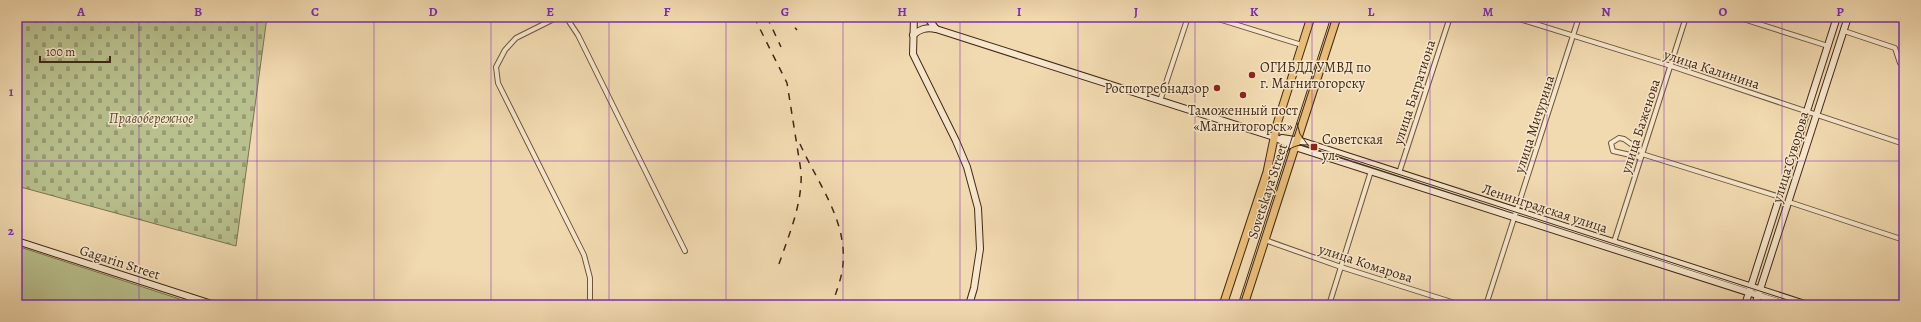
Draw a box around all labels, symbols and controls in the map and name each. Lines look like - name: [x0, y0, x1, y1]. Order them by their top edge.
- text: A: [76, 3, 86, 20]
- text: B: [194, 3, 202, 20]
- text: C: [311, 3, 319, 20]
- text: D: [428, 3, 438, 20]
- text: E: [546, 3, 554, 20]
- text: F: [664, 3, 671, 20]
- text: G: [781, 3, 789, 20]
- text: H: [897, 3, 907, 20]
- text: I: [1017, 3, 1022, 20]
- text: J: [1134, 3, 1138, 20]
- text: K: [1250, 3, 1259, 20]
- text: L: [1368, 3, 1375, 20]
- text: M: [1483, 3, 1494, 20]
- text: N: [1601, 3, 1611, 20]
- text: O: [1719, 3, 1728, 20]
- text: P: [1836, 3, 1844, 20]
- street label: улица Багратиона: [1388, 37, 1441, 148]
- scale bar: [40, 38, 110, 64]
- text: 100 m: [46, 44, 75, 60]
- street label: улица Калинина: [1660, 45, 1763, 94]
- place label: ОГИБДД УМВД по г. Магнитогорску: [1260, 58, 1371, 93]
- marker: ОГИБДД УМВД по г. Магнитогорску: [1247, 70, 1257, 80]
- street label: улица Мичурина: [1509, 72, 1559, 176]
- street label: улица Баженова: [1616, 76, 1665, 177]
- place label: Роспотребнадзор: [1104, 79, 1209, 98]
- text: 1: [9, 83, 14, 100]
- marker: Роспотребнадзор: [1212, 83, 1222, 93]
- marker: Таможенный пост «Магнитогорск»: [1238, 90, 1248, 100]
- place label: Таможенный пост «Магнитогорск»: [1188, 101, 1298, 136]
- park label: Правобережное: [109, 109, 193, 128]
- street label: улица Суворова: [1767, 109, 1814, 206]
- place label: Советская ул.: [1321, 130, 1383, 165]
- street label: Sovetskaya Street: [1243, 141, 1292, 241]
- marker: Советская ул.: [1309, 142, 1319, 152]
- street label: Ленинградская улица: [1480, 179, 1611, 238]
- text: 2: [8, 222, 15, 239]
- street label: улица Комарова: [1316, 239, 1416, 288]
- street label: Gagarin Street: [77, 241, 163, 284]

